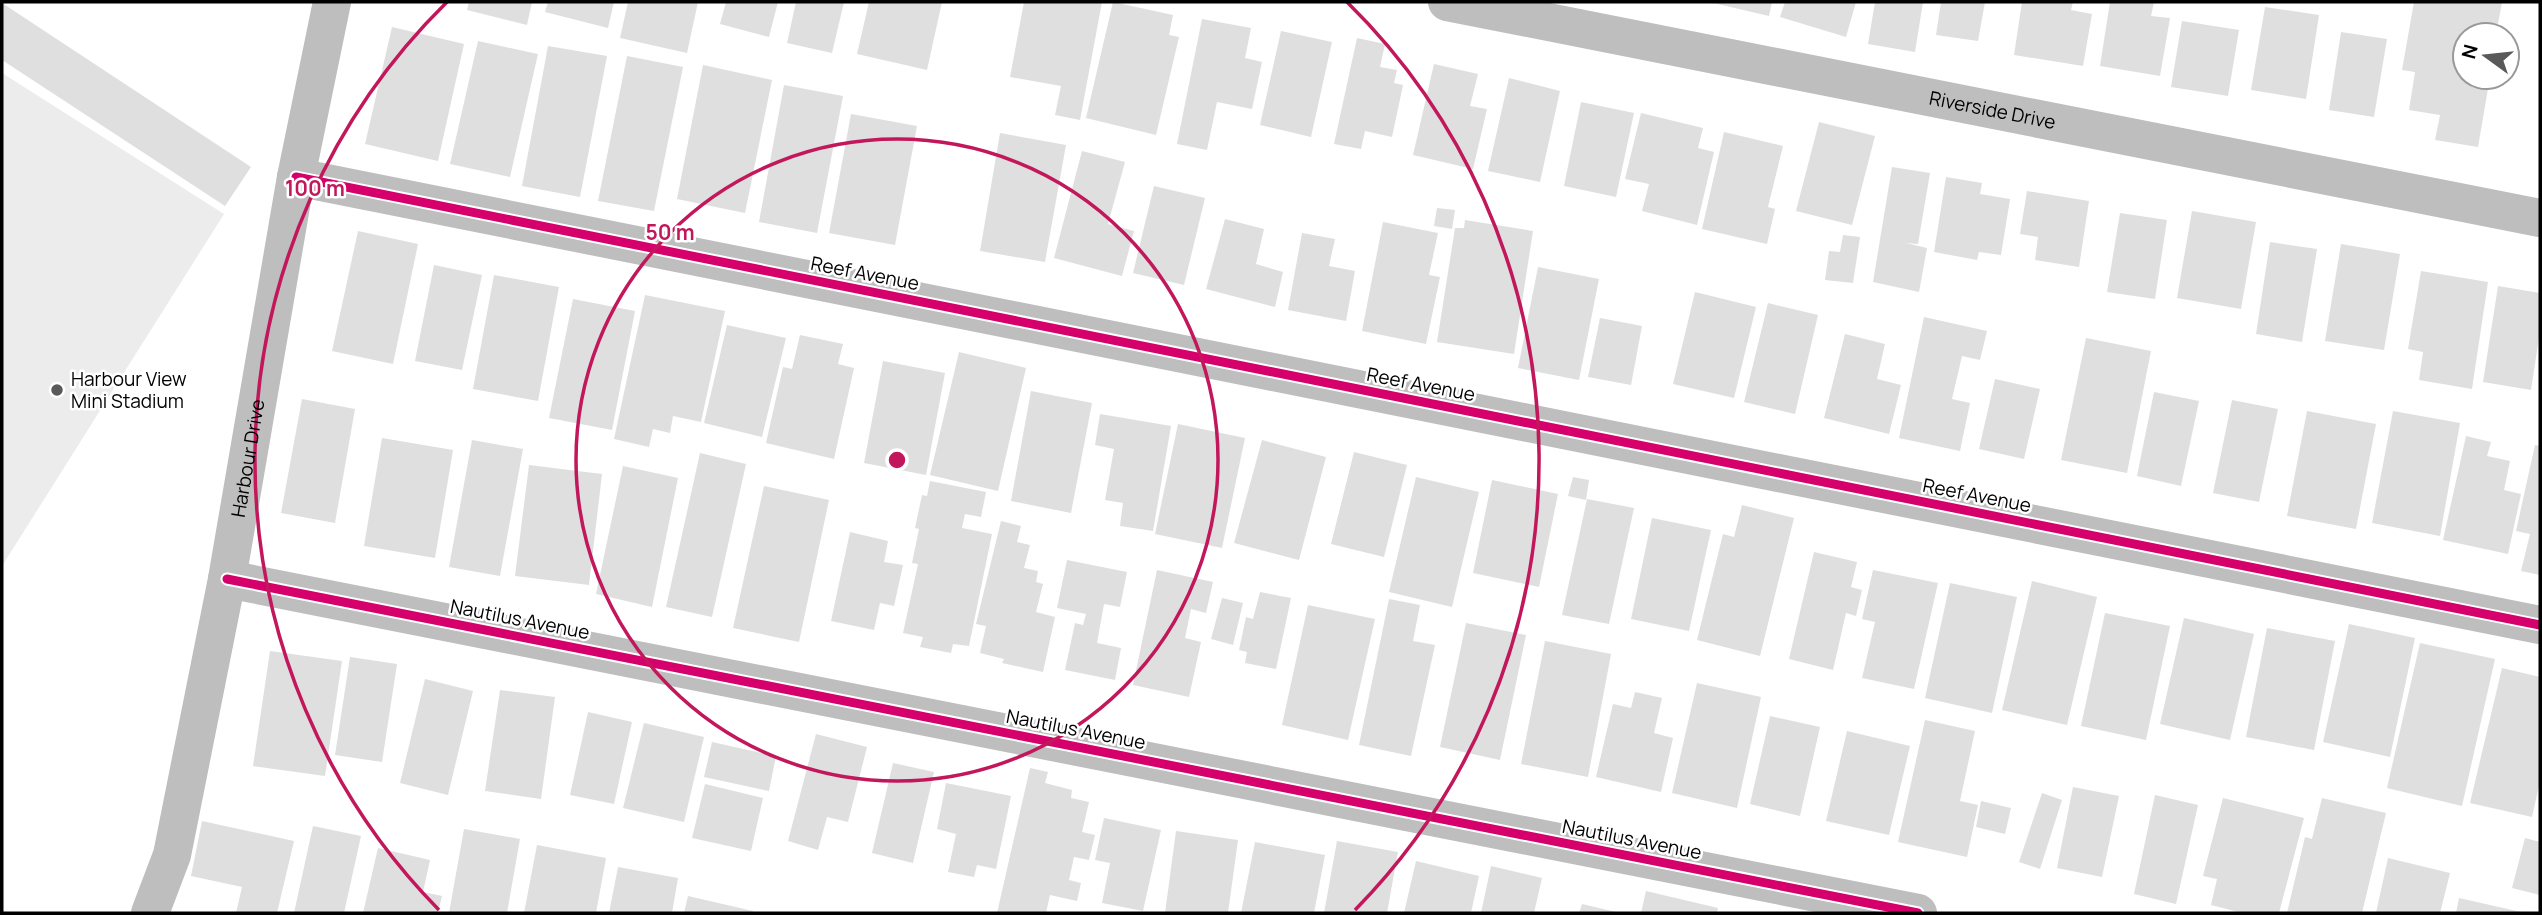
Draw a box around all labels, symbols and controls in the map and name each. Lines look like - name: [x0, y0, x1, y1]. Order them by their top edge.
- north arrow: [2451, 21, 2521, 91]
- text: N: [2455, 42, 2484, 62]
- street label: Riverside Drive: [1927, 85, 2058, 135]
- text: 100 m: [285, 174, 345, 202]
- text: 50 m: [645, 218, 695, 246]
- street label: Reef Avenue: [809, 250, 921, 296]
- street label: Reef Avenue: [1365, 361, 1477, 407]
- place label: Harbour View Mini Stadium: [71, 366, 187, 414]
- marker: Harbour View Mini Stadium: [49, 382, 65, 398]
- street label: Harbour Drive: [225, 397, 271, 519]
- centre of rings: [885, 448, 909, 472]
- street label: Reef Avenue: [1921, 472, 2033, 518]
- street label: Nautilus Avenue: [448, 593, 592, 645]
- street label: Nautilus Avenue: [1004, 703, 1148, 755]
- street label: Nautilus Avenue: [1560, 813, 1704, 865]

